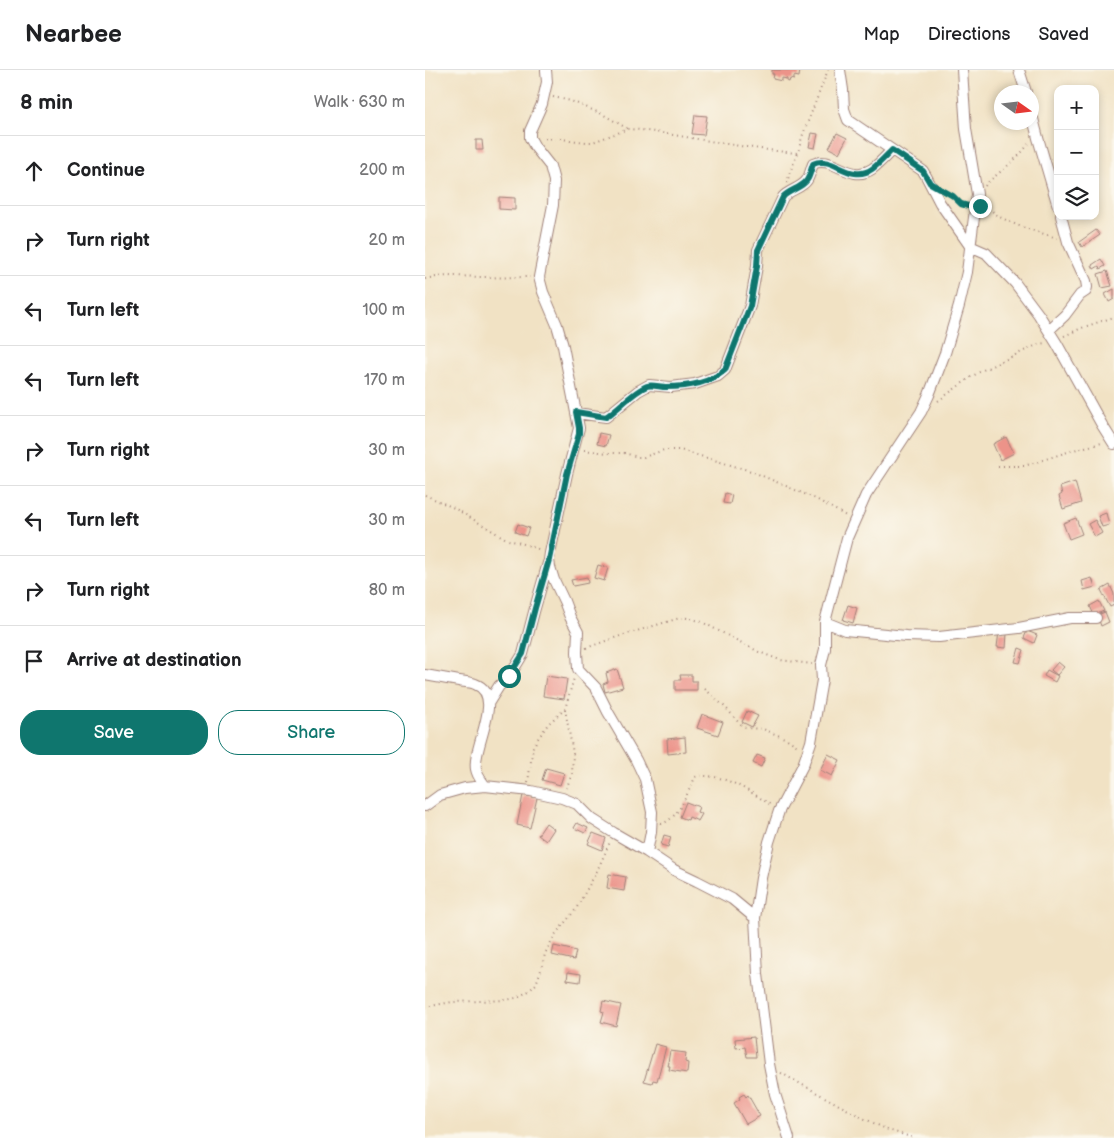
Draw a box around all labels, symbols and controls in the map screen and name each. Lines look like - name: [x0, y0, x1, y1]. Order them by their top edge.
- text: Nearbee: [25, 20, 122, 49]
- text: Map: [864, 24, 900, 45]
- text: Directions: [928, 24, 1010, 45]
- text: Saved: [1038, 24, 1089, 45]
- north arrow: [994, 85, 1039, 130]
- map controls: [1054, 85, 1099, 220]
- button: +: [1054, 85, 1099, 130]
- text: 8 min: [20, 90, 73, 115]
- text: Walk · 630 m: [314, 93, 405, 112]
- button: −: [1054, 130, 1099, 175]
- icon: ahead: [20, 157, 48, 185]
- text: Continue: [67, 159, 145, 182]
- text: 200 m: [359, 161, 405, 180]
- button: layers: [1054, 175, 1099, 220]
- route end: [969, 195, 992, 218]
- icon: right: [20, 227, 48, 255]
- text: Turn right: [67, 229, 150, 252]
- text: 20 m: [369, 231, 405, 250]
- icon: left: [20, 297, 48, 325]
- text: Turn left: [67, 299, 139, 322]
- text: 100 m: [362, 301, 405, 320]
- icon: left: [20, 367, 48, 395]
- text: Turn left: [67, 369, 139, 392]
- text: 170 m: [364, 371, 405, 390]
- icon: right: [20, 437, 48, 465]
- text: Turn right: [67, 439, 150, 462]
- text: 30 m: [368, 441, 405, 460]
- icon: left: [20, 507, 48, 535]
- text: Turn left: [67, 509, 139, 532]
- text: 30 m: [368, 511, 405, 530]
- icon: right: [20, 577, 48, 605]
- text: Turn right: [67, 579, 150, 602]
- text: 80 m: [369, 581, 405, 600]
- icon: arrive: [20, 647, 48, 675]
- text: Arrive at destination: [67, 649, 242, 672]
- route start: [498, 665, 521, 688]
- button: Save: [20, 710, 208, 755]
- button: Share: [218, 710, 405, 755]

